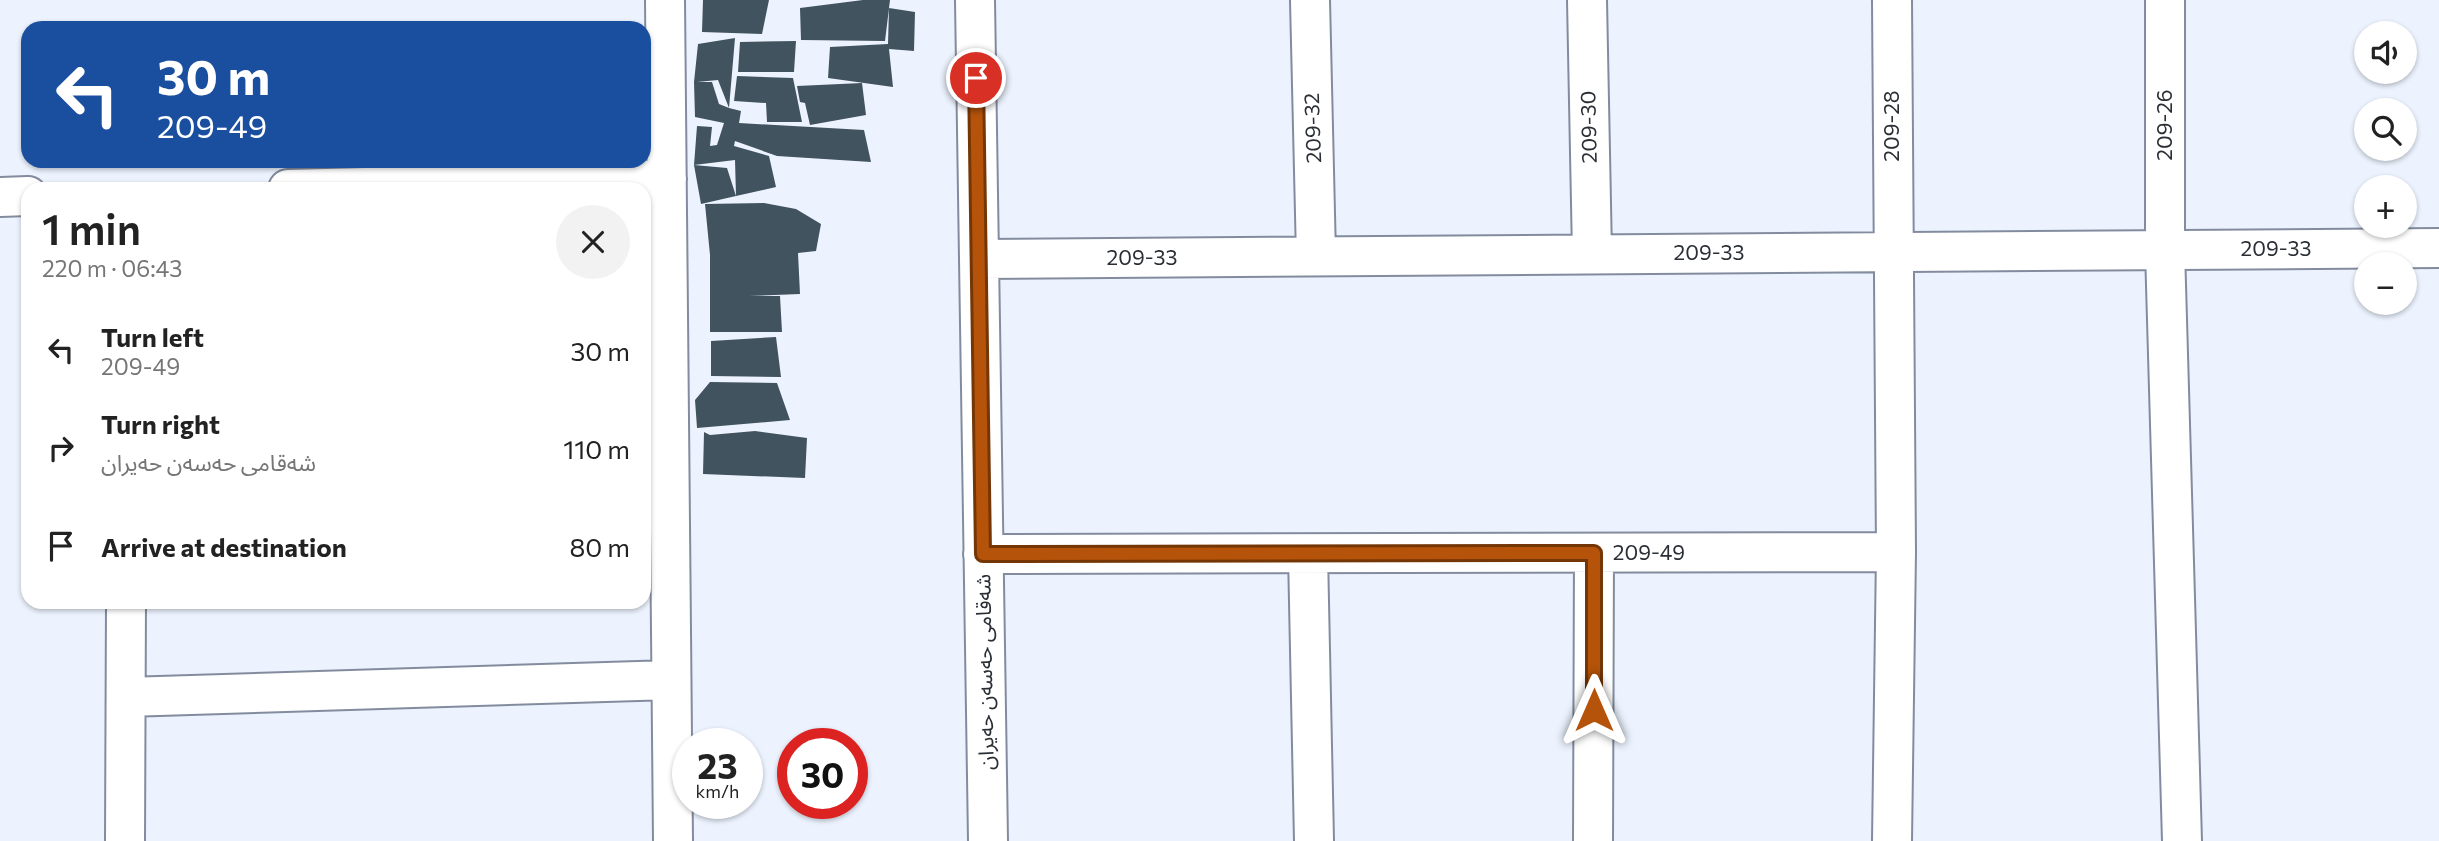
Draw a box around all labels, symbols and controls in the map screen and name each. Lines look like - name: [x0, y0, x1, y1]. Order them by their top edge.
- map controls: [2354, 21, 2417, 315]
- button: sound: [2354, 21, 2417, 84]
- text: 30 m: [157, 45, 270, 105]
- pin: [946, 48, 1006, 108]
- icon: left: [42, 49, 133, 140]
- icon: arrive: [957, 59, 995, 97]
- street label: 209-26: [2151, 89, 2176, 161]
- street label: 209-28: [1878, 90, 1903, 162]
- street label: 209-30: [1574, 91, 1601, 164]
- street label: 209-32: [1298, 92, 1325, 164]
- button: search: [2354, 98, 2417, 161]
- text: 209-49: [157, 105, 267, 145]
- button: +: [2354, 175, 2417, 238]
- text: 1 min: [42, 202, 141, 254]
- button: close: [556, 205, 630, 279]
- street label: 209-33: [2241, 235, 2311, 260]
- street label: 209-33: [1674, 239, 1744, 264]
- street label: 209-33: [1107, 244, 1177, 269]
- button: −: [2354, 252, 2417, 315]
- text: 220 m · 06:43: [42, 254, 182, 282]
- text: Turn left: [101, 321, 204, 352]
- icon: left: [42, 331, 80, 369]
- text: 30 m: [571, 335, 630, 366]
- text: 209-49: [101, 352, 180, 380]
- text: Turn right: [101, 408, 220, 439]
- icon: right: [42, 429, 80, 467]
- text: 110 m: [563, 433, 630, 464]
- text: شەقامی حەسەن حەیران: [101, 448, 316, 476]
- icon: arrive: [42, 527, 80, 565]
- text: Arrive at destination: [101, 531, 347, 562]
- text: 80 m: [570, 531, 630, 562]
- street label: 209-49: [1613, 539, 1685, 564]
- street label: شەقامی حەسەن حەیران: [969, 574, 999, 770]
- position arrow: [1557, 673, 1631, 747]
- speed limit sign: 30: [777, 728, 868, 819]
- text: 23: [697, 743, 738, 786]
- text: km/h: [696, 780, 739, 802]

